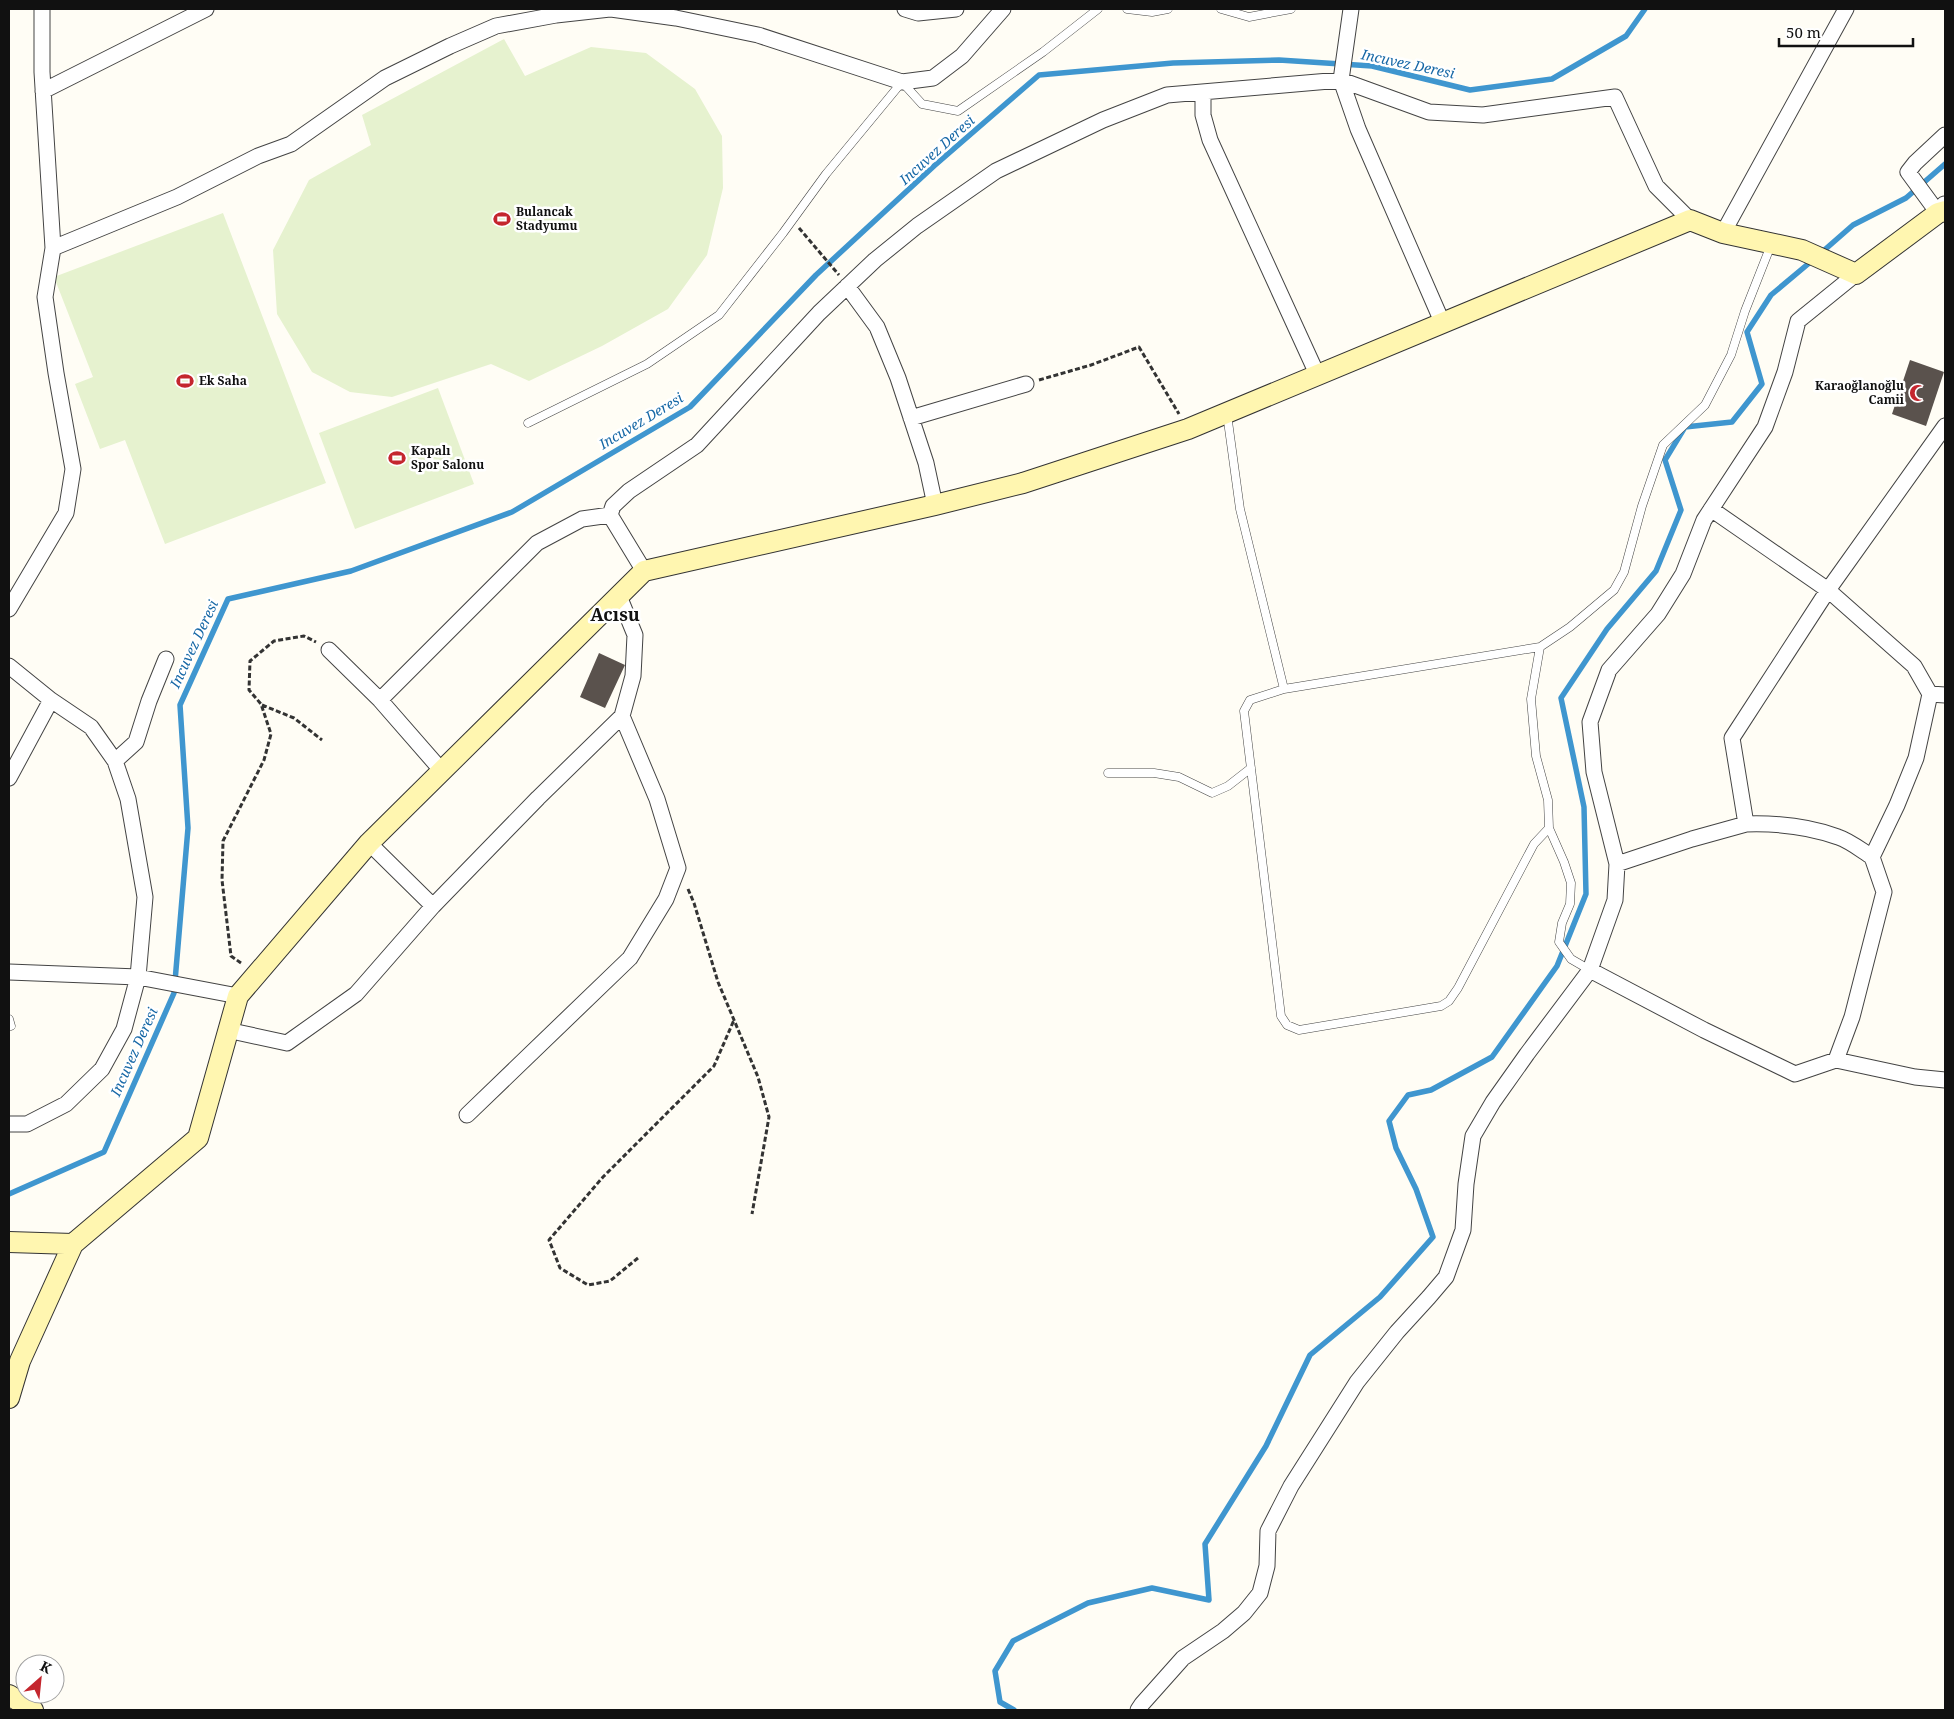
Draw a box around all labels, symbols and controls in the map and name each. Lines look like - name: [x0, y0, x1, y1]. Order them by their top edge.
- scale bar: [1779, 15, 1913, 47]
- text: 50 m: [1786, 22, 1821, 42]
- water label: Incuvez Deresi: [1359, 44, 1457, 83]
- water label: Incuvez Deresi: [894, 110, 979, 189]
- place label: Bulancak Stadyumu: [516, 203, 578, 234]
- sports icon: Bulancak Stadyumu: [492, 209, 512, 229]
- sports icon: Ek Saha: [175, 371, 195, 391]
- place label: Ek Saha: [199, 372, 247, 389]
- place label: Karaoğlanoğlu Camii: [1815, 377, 1905, 408]
- mosque icon: Karaoğlanoğlu Camii: [1908, 383, 1928, 403]
- water label: Incuvez Deresi: [594, 388, 687, 454]
- place label: Kapalı Spor Salonu: [411, 442, 484, 473]
- sports icon: Kapalı Spor Salonu: [387, 448, 407, 468]
- water label: Incuvez Deresi: [164, 596, 223, 692]
- district label: Acısu: [590, 602, 640, 626]
- water label: Incuvez Deresi: [105, 1004, 162, 1100]
- north arrow: [15, 1654, 65, 1704]
- text: K: [37, 1656, 56, 1678]

